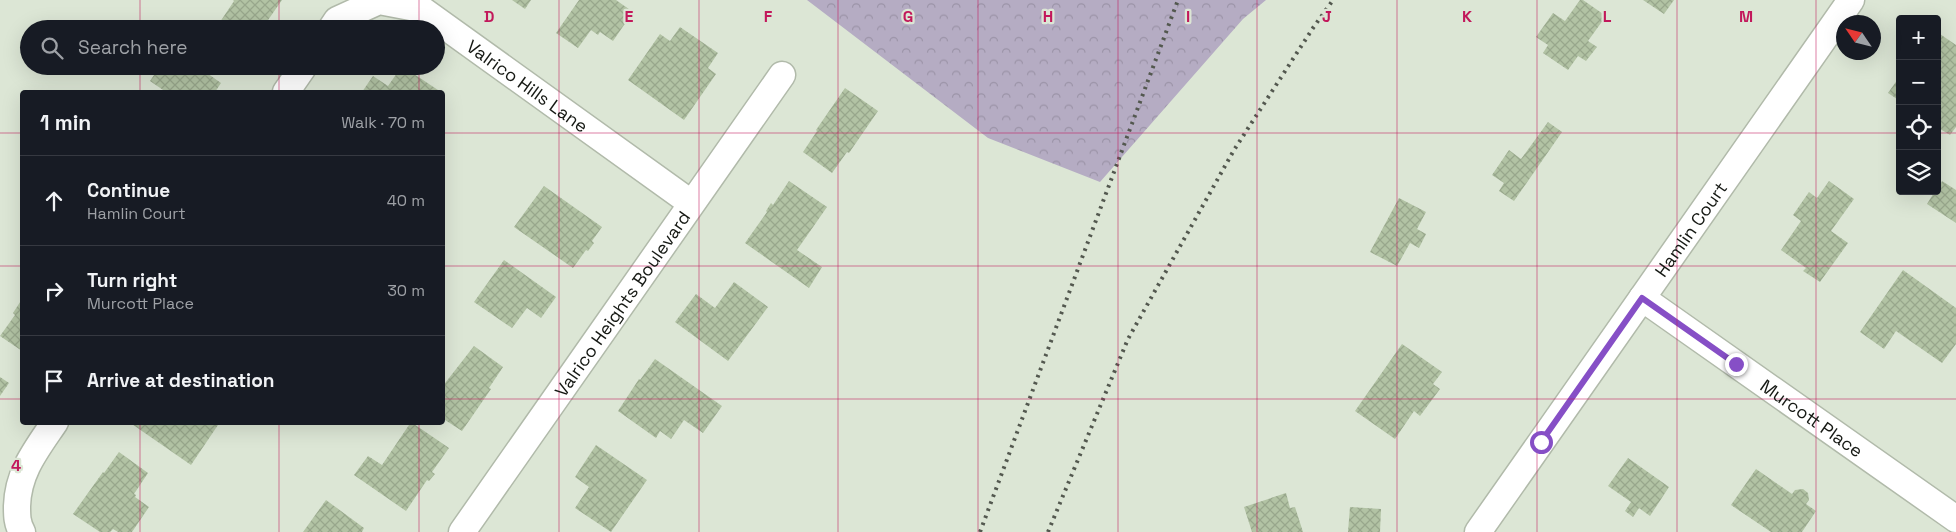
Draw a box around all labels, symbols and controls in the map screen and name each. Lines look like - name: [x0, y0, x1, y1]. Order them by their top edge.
- text: D: [484, 6, 494, 27]
- text: E: [625, 6, 634, 27]
- text: F: [764, 6, 773, 27]
- text: G: [903, 6, 913, 27]
- text: H: [1043, 6, 1053, 27]
- text: I: [1186, 6, 1190, 27]
- text: J: [1322, 6, 1332, 27]
- text: K: [1462, 6, 1472, 27]
- text: L: [1603, 6, 1612, 27]
- text: M: [1739, 6, 1753, 27]
- north arrow: [1836, 15, 1881, 60]
- map controls: [1896, 15, 1941, 195]
- button: +: [1896, 15, 1941, 60]
- search box: [20, 20, 445, 75]
- icon: search: [38, 34, 66, 62]
- street label: Valrico Hills Lane: [462, 34, 593, 137]
- text: Search here: [78, 35, 188, 60]
- button: −: [1896, 60, 1941, 105]
- button: locate: [1896, 105, 1941, 150]
- text: 1 min: [40, 109, 91, 136]
- text: Walk · 70 m: [341, 112, 425, 133]
- button: layers: [1896, 150, 1941, 195]
- street label: Hamlin Court: [1649, 177, 1732, 281]
- text: Continue: [87, 178, 170, 203]
- icon: ahead: [40, 187, 68, 215]
- text: 40 m: [387, 190, 425, 211]
- text: Hamlin Court: [87, 203, 186, 224]
- street label: Valrico Heights Boulevard: [549, 206, 695, 401]
- text: Turn right: [87, 268, 177, 293]
- icon: right: [40, 277, 68, 305]
- text: 30 m: [387, 280, 425, 301]
- text: Murcott Place: [87, 293, 194, 314]
- route end: [1725, 353, 1748, 376]
- icon: arrive: [40, 367, 68, 395]
- text: Arrive at destination: [87, 368, 275, 393]
- street label: Murcott Place: [1756, 374, 1868, 462]
- route start: [1530, 431, 1553, 454]
- text: 4: [11, 455, 21, 476]

